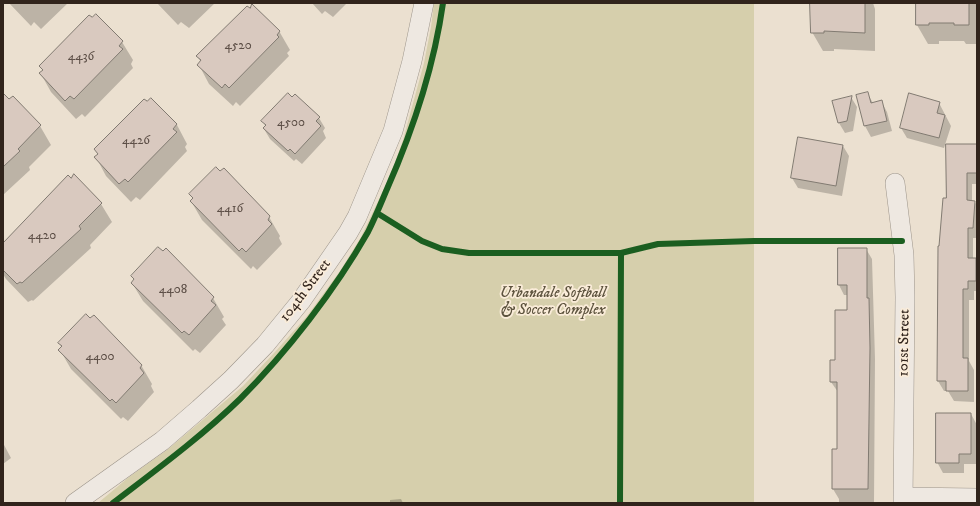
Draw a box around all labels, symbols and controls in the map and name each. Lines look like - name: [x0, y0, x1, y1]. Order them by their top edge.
- house number: 4520: [224, 38, 252, 54]
- house number: 4436: [68, 49, 94, 65]
- house number: 4500: [277, 115, 305, 131]
- house number: 4426: [122, 133, 150, 149]
- house number: 4416: [217, 201, 243, 217]
- house number: 4420: [28, 228, 56, 244]
- street label: 104th Street: [277, 256, 335, 326]
- house number: 4408: [159, 282, 187, 298]
- park label: Urbandale Softball & Soccer Complex: [500, 285, 606, 320]
- street label: 101st Street: [895, 309, 915, 377]
- house number: 4400: [86, 349, 114, 365]

